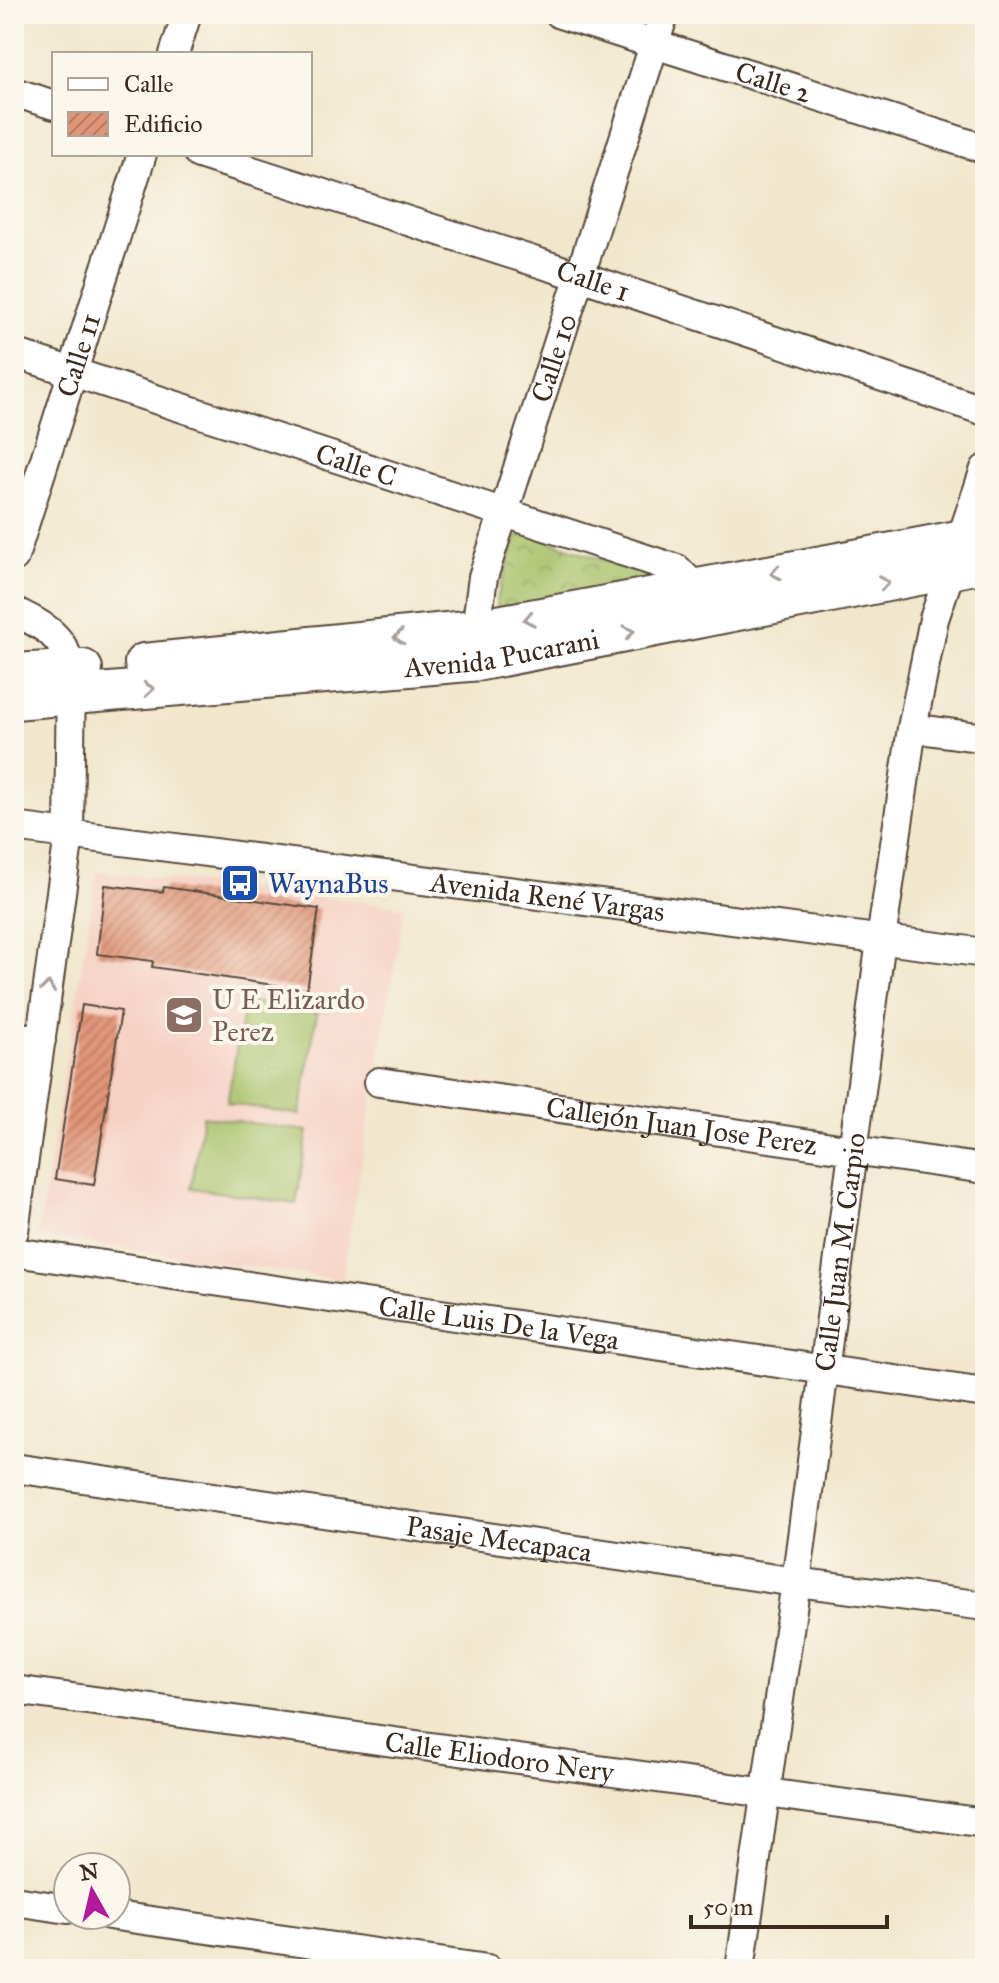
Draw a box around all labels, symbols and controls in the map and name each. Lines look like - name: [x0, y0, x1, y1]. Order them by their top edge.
- legend: [52, 52, 312, 156]
- street label: Calle 2: [731, 54, 816, 111]
- text: Calle: [124, 69, 173, 99]
- text: Edificio: [124, 109, 203, 139]
- street label: Calle 1: [552, 253, 634, 309]
- street label: Calle 11: [49, 309, 108, 401]
- street label: Calle 10: [523, 309, 585, 407]
- street label: Calle C: [311, 436, 401, 494]
- one-way arrow: [769, 564, 782, 581]
- one-way arrow: [877, 575, 891, 592]
- one-way arrow: [522, 610, 536, 627]
- street label: Avenida Pucarani: [402, 621, 602, 685]
- one-way arrow: [622, 625, 636, 642]
- one-way arrow: [392, 629, 405, 646]
- one-way arrow: [143, 681, 156, 698]
- bus stop icon: WaynaBus: [219, 862, 261, 904]
- street label: Avenida René Vargas: [427, 864, 667, 929]
- place label: WaynaBus: [268, 866, 388, 901]
- one-way arrow: [40, 980, 57, 993]
- place label: U E Elizardo Perez: [212, 982, 365, 1049]
- school or university icon: U E Elizardo Perez: [163, 994, 205, 1036]
- street label: Callejón Juan Jose Perez: [544, 1089, 820, 1163]
- street label: Calle Juan M. Carpio: [807, 1131, 873, 1373]
- street label: Calle Luis De la Vega: [376, 1288, 622, 1358]
- street label: Pasaje Mecapaca: [404, 1508, 594, 1570]
- street label: Calle Eliodoro Nery: [383, 1724, 617, 1790]
- north arrow: [52, 1851, 132, 1931]
- text: N: [78, 1857, 101, 1886]
- scale bar: [691, 1879, 887, 1929]
- text: 50 m: [703, 1892, 753, 1922]

